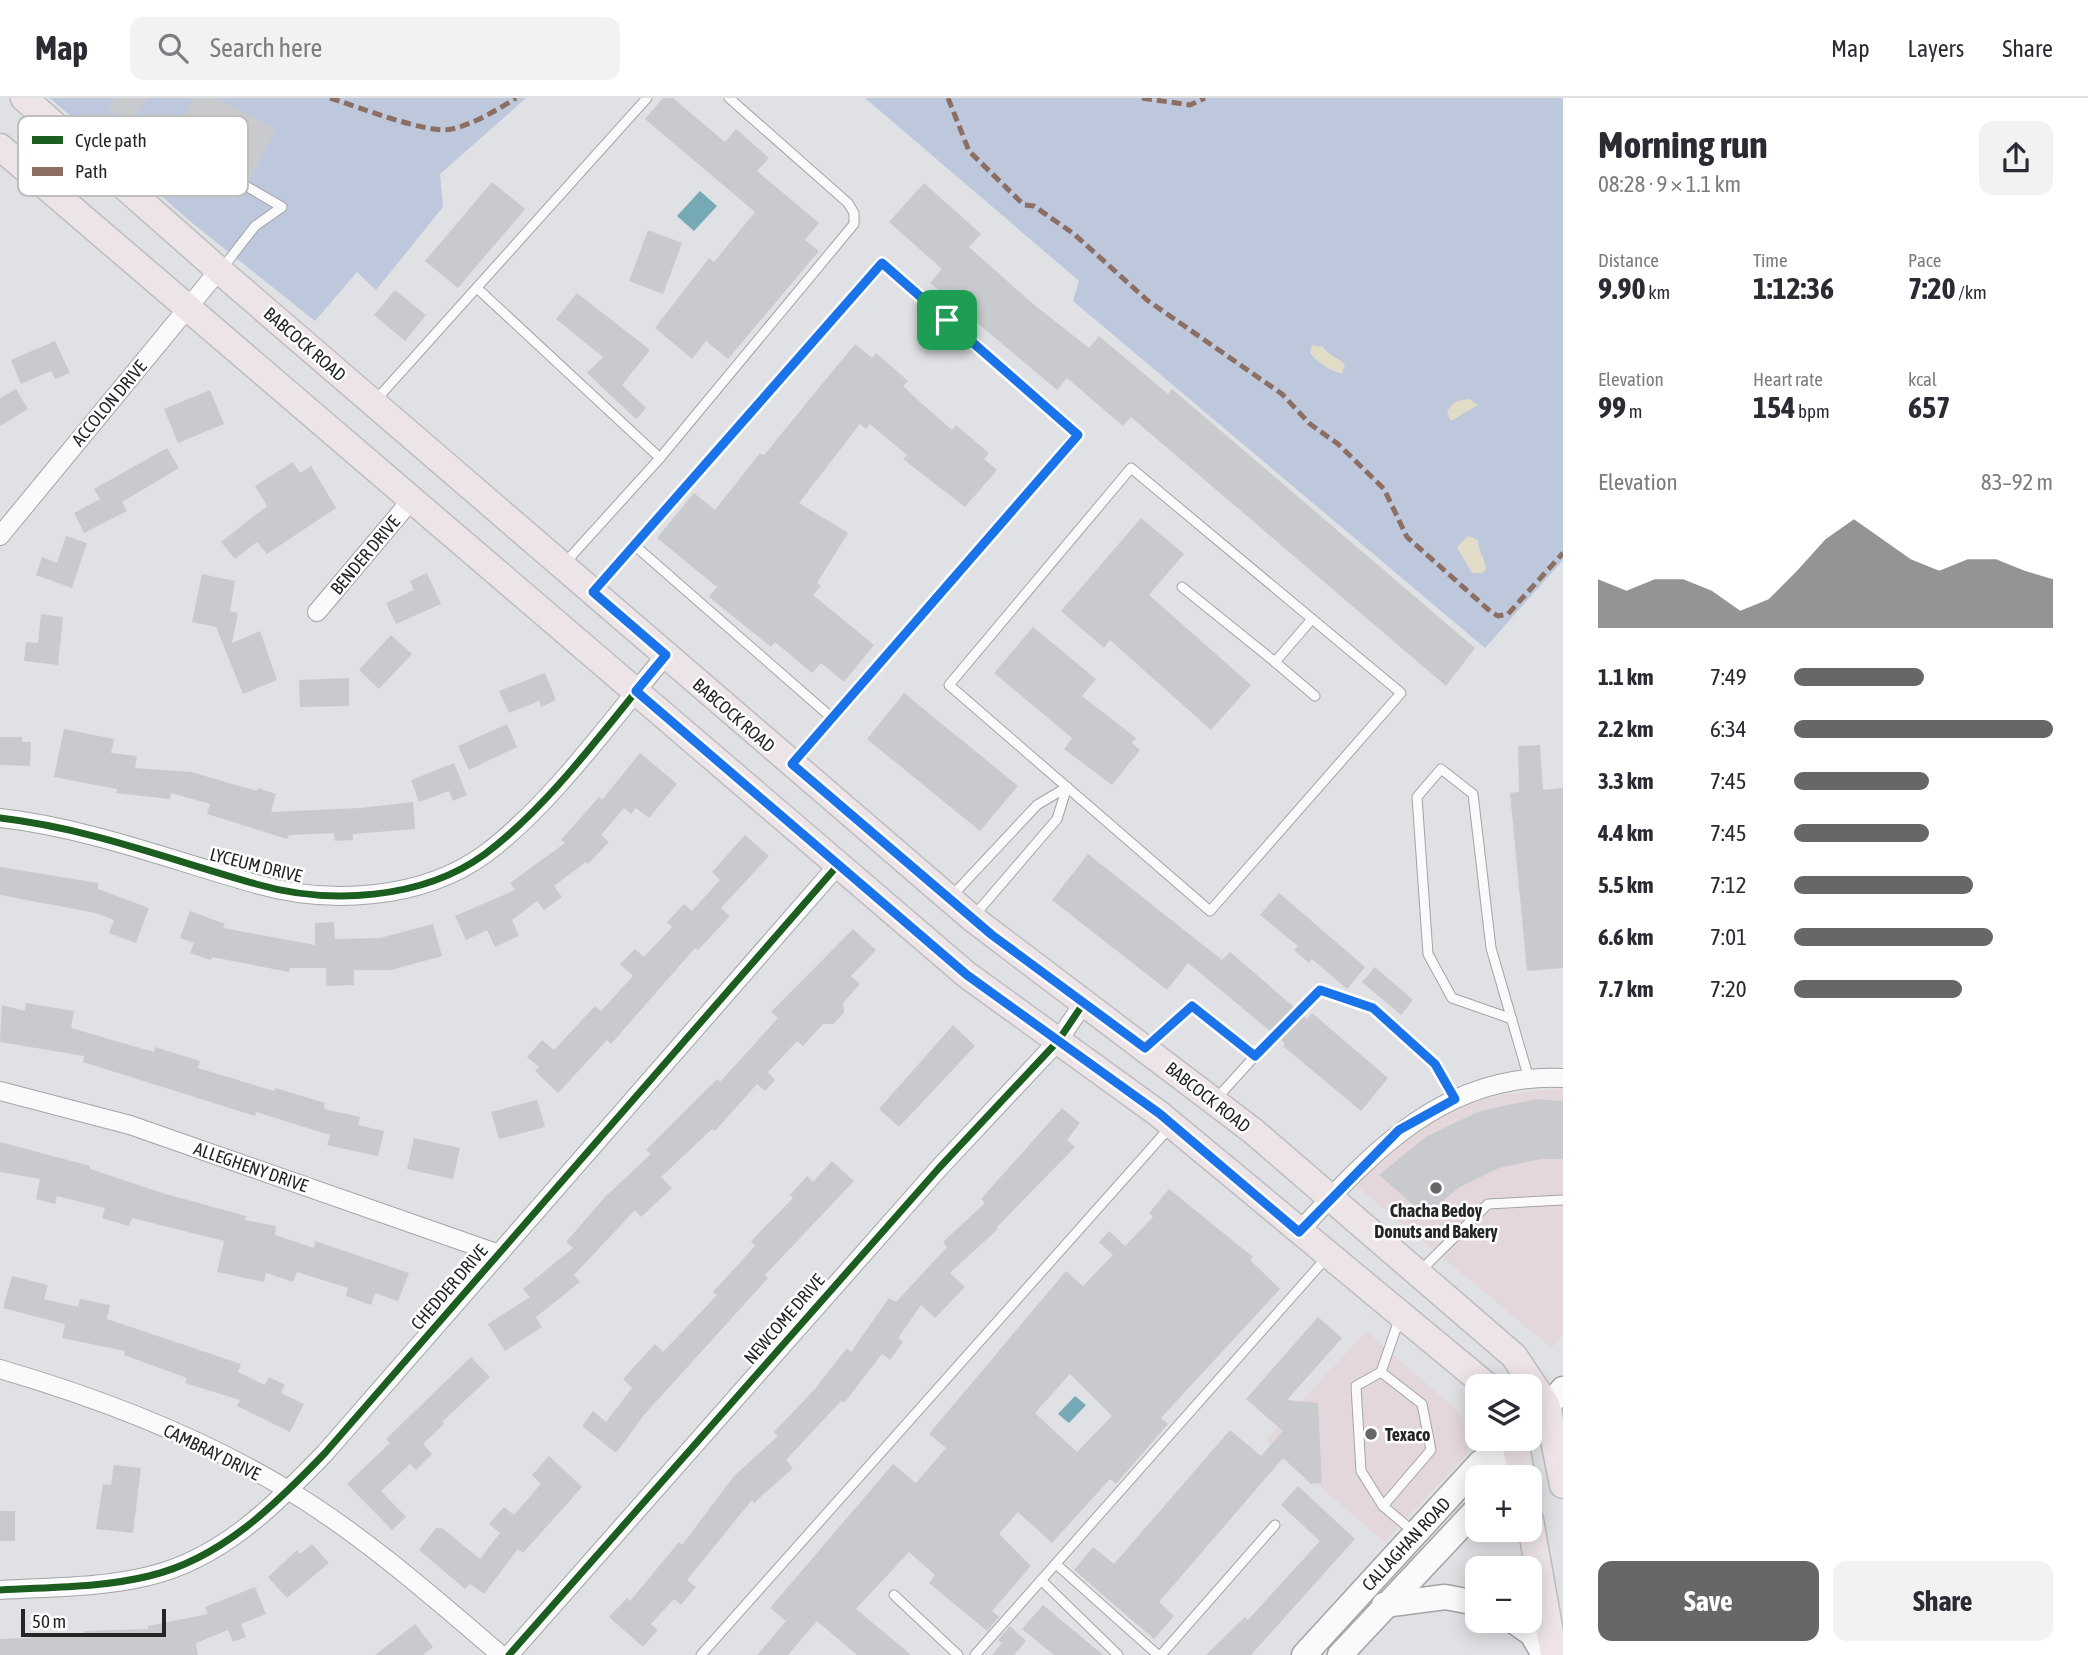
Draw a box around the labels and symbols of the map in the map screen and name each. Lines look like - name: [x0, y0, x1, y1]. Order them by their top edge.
- legend: [18, 116, 248, 196]
- text: Cycle path: [75, 129, 147, 151]
- text: Path: [75, 160, 107, 182]
- pin: [917, 290, 977, 350]
- street label: BABCOCK ROAD: [260, 303, 350, 385]
- street label: ACCOLON DRIVE: [67, 356, 151, 450]
- street label: BENDER DRIVE: [326, 511, 404, 599]
- street label: BABCOCK ROAD: [689, 674, 779, 756]
- street label: LYCEUM DRIVE: [208, 843, 305, 887]
- street label: BABCOCK ROAD: [1161, 1057, 1255, 1137]
- street label: ALLEGHENY DRIVE: [191, 1138, 311, 1196]
- marker: Chacha Bedoy Donuts and Bakery: [1428, 1180, 1444, 1196]
- place label: Chacha Bedoy Donuts and Bakery: [1374, 1200, 1498, 1242]
- street label: CHEDDER DRIVE: [406, 1240, 492, 1334]
- street label: NEWCOME DRIVE: [739, 1270, 829, 1368]
- street label: CAMBRAY DRIVE: [160, 1420, 264, 1485]
- place label: Texaco: [1385, 1424, 1431, 1445]
- marker: Texaco: [1363, 1426, 1379, 1442]
- street label: CALLAGHAN ROAD: [1357, 1493, 1455, 1595]
- scale bar: [21, 1606, 166, 1638]

